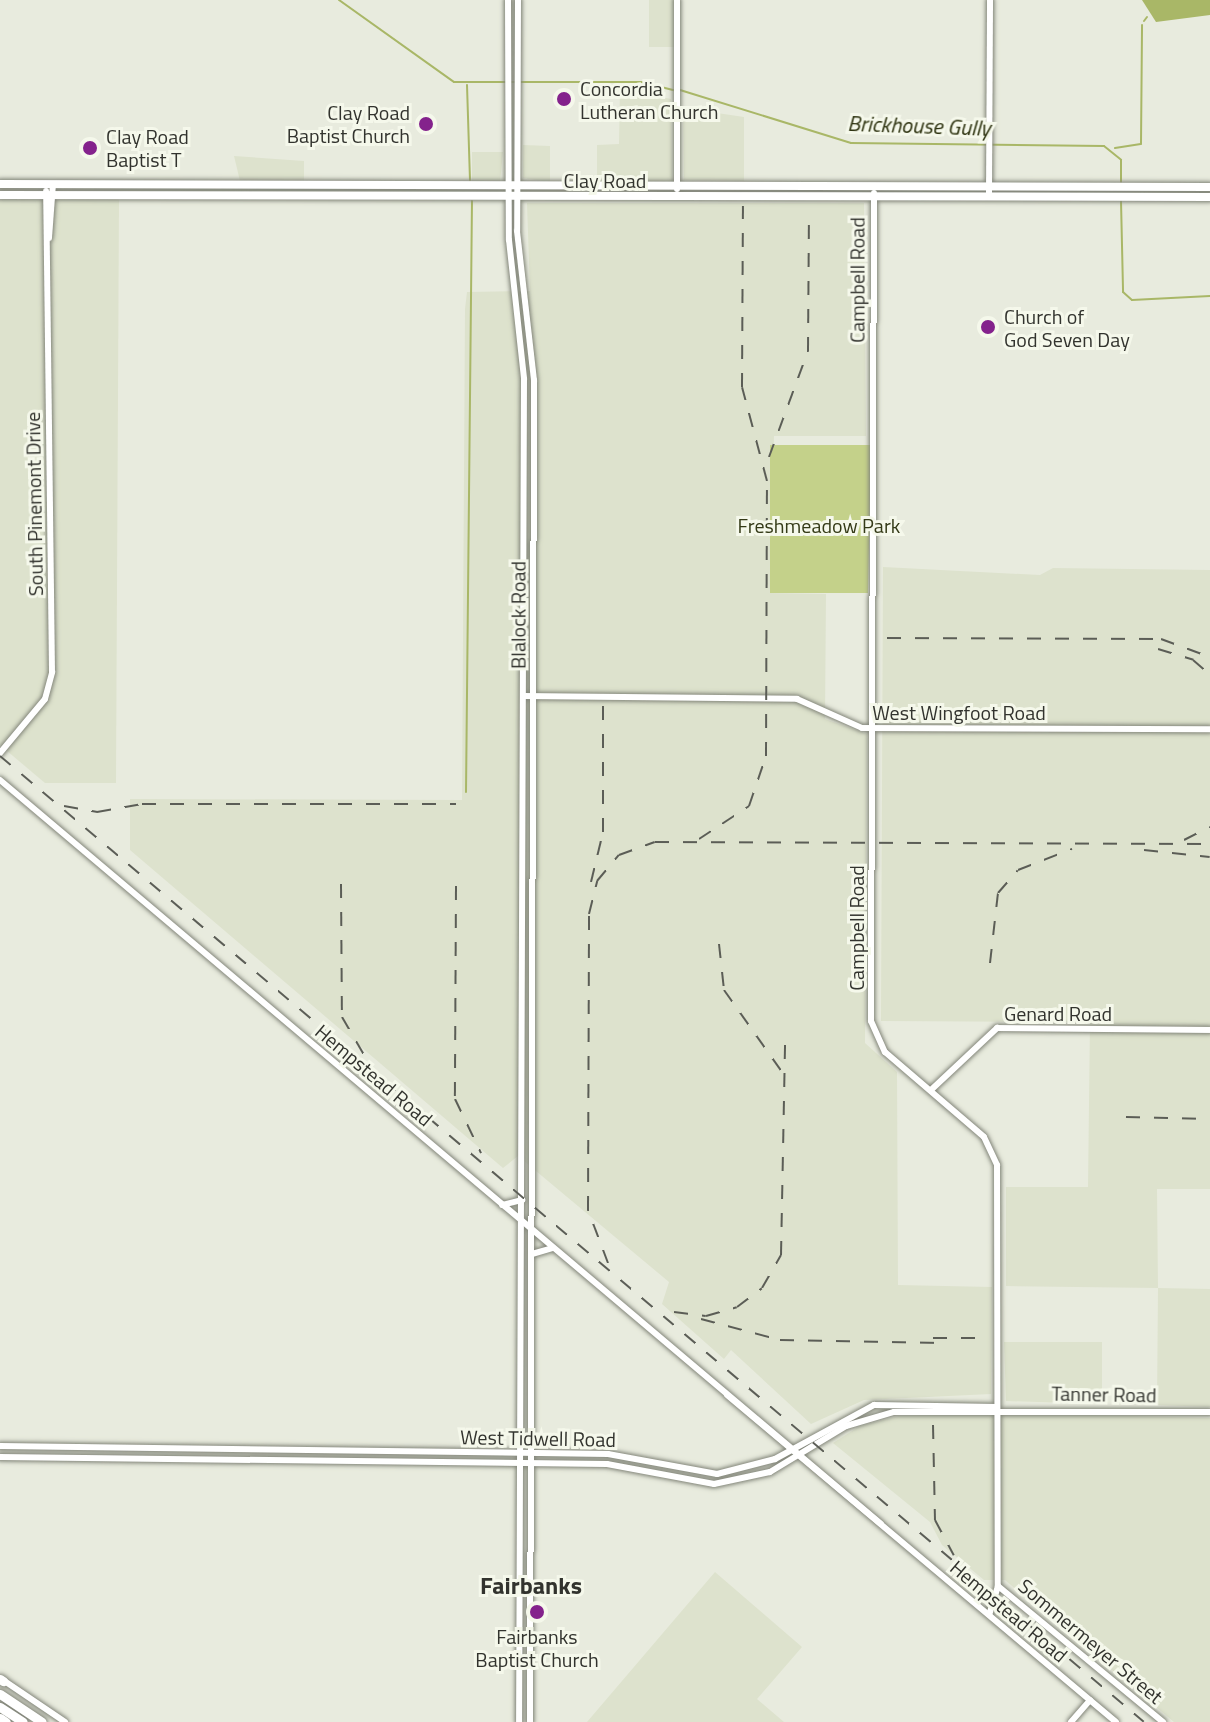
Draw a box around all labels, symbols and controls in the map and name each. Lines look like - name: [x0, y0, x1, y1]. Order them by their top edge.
- place label: Concordia Lutheran Church: [580, 76, 718, 123]
- marker: Concordia Lutheran Church: [555, 90, 573, 108]
- place label: Clay Road Baptist Church: [287, 100, 410, 147]
- water label: Brickhouse Gully: [847, 110, 991, 142]
- marker: Clay Road Baptist Church: [417, 115, 435, 133]
- place label: Clay Road Baptist T: [106, 124, 189, 171]
- marker: Clay Road Baptist T: [81, 139, 99, 157]
- street label: Clay Road: [564, 168, 646, 192]
- street label: Campbell Road: [845, 217, 869, 343]
- place label: Church of God Seven Day: [1004, 304, 1130, 351]
- marker: Church of God Seven Day: [979, 318, 997, 336]
- street label: South Pinemont Drive: [20, 412, 48, 596]
- park label: Freshmeadow Park: [738, 513, 900, 537]
- street label: Blalock Road: [506, 561, 530, 669]
- street label: West Wingfoot Road: [872, 700, 1046, 724]
- street label: Campbell Road: [844, 865, 868, 991]
- street label: Genard Road: [1004, 1001, 1112, 1025]
- street label: Hempstead Road: [311, 1019, 437, 1131]
- street label: Tanner Road: [1051, 1381, 1157, 1407]
- street label: West Tidwell Road: [460, 1425, 616, 1451]
- street label: Hempstead Road: [946, 1555, 1072, 1667]
- district label: Fairbanks: [480, 1572, 582, 1600]
- street label: Sommermeyer Street: [1014, 1574, 1168, 1708]
- marker: Fairbanks Baptist Church: [528, 1603, 546, 1621]
- place label: Fairbanks Baptist Church: [475, 1624, 599, 1671]

